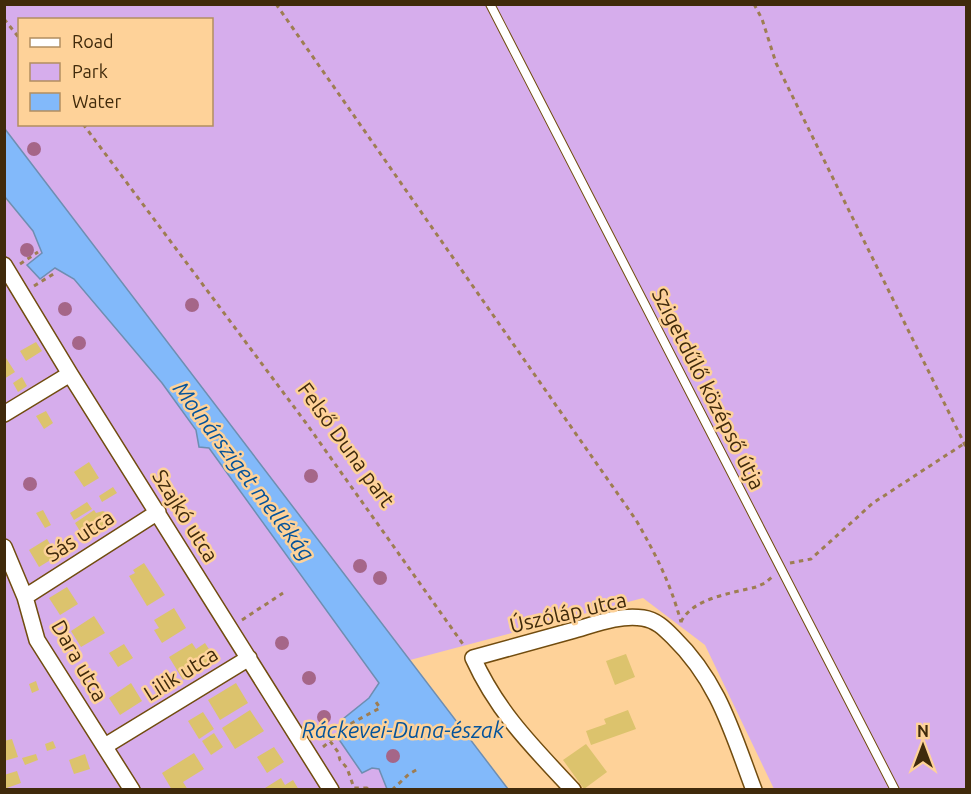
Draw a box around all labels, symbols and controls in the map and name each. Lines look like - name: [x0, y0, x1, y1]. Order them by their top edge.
- legend: [18, 18, 213, 126]
- text: Road: [72, 31, 114, 51]
- text: Park: [72, 61, 108, 81]
- text: Water: [72, 91, 122, 111]
- street label: Szigetdűlő középső útja: [648, 284, 770, 493]
- water label: Molnársziget mellékág: [169, 376, 320, 565]
- street label: Felső Duna part: [294, 377, 400, 511]
- street label: Szajkó utca: [148, 465, 224, 566]
- street label: Sás utca: [41, 504, 118, 566]
- street label: Úszóláp utca: [507, 587, 629, 637]
- street label: Dara utca: [47, 616, 113, 705]
- street label: Lilik utca: [139, 641, 222, 705]
- north arrow: [893, 716, 953, 776]
- water label: Ráckevei-Duna-észak: [302, 717, 505, 742]
- text: N: [917, 722, 929, 740]

